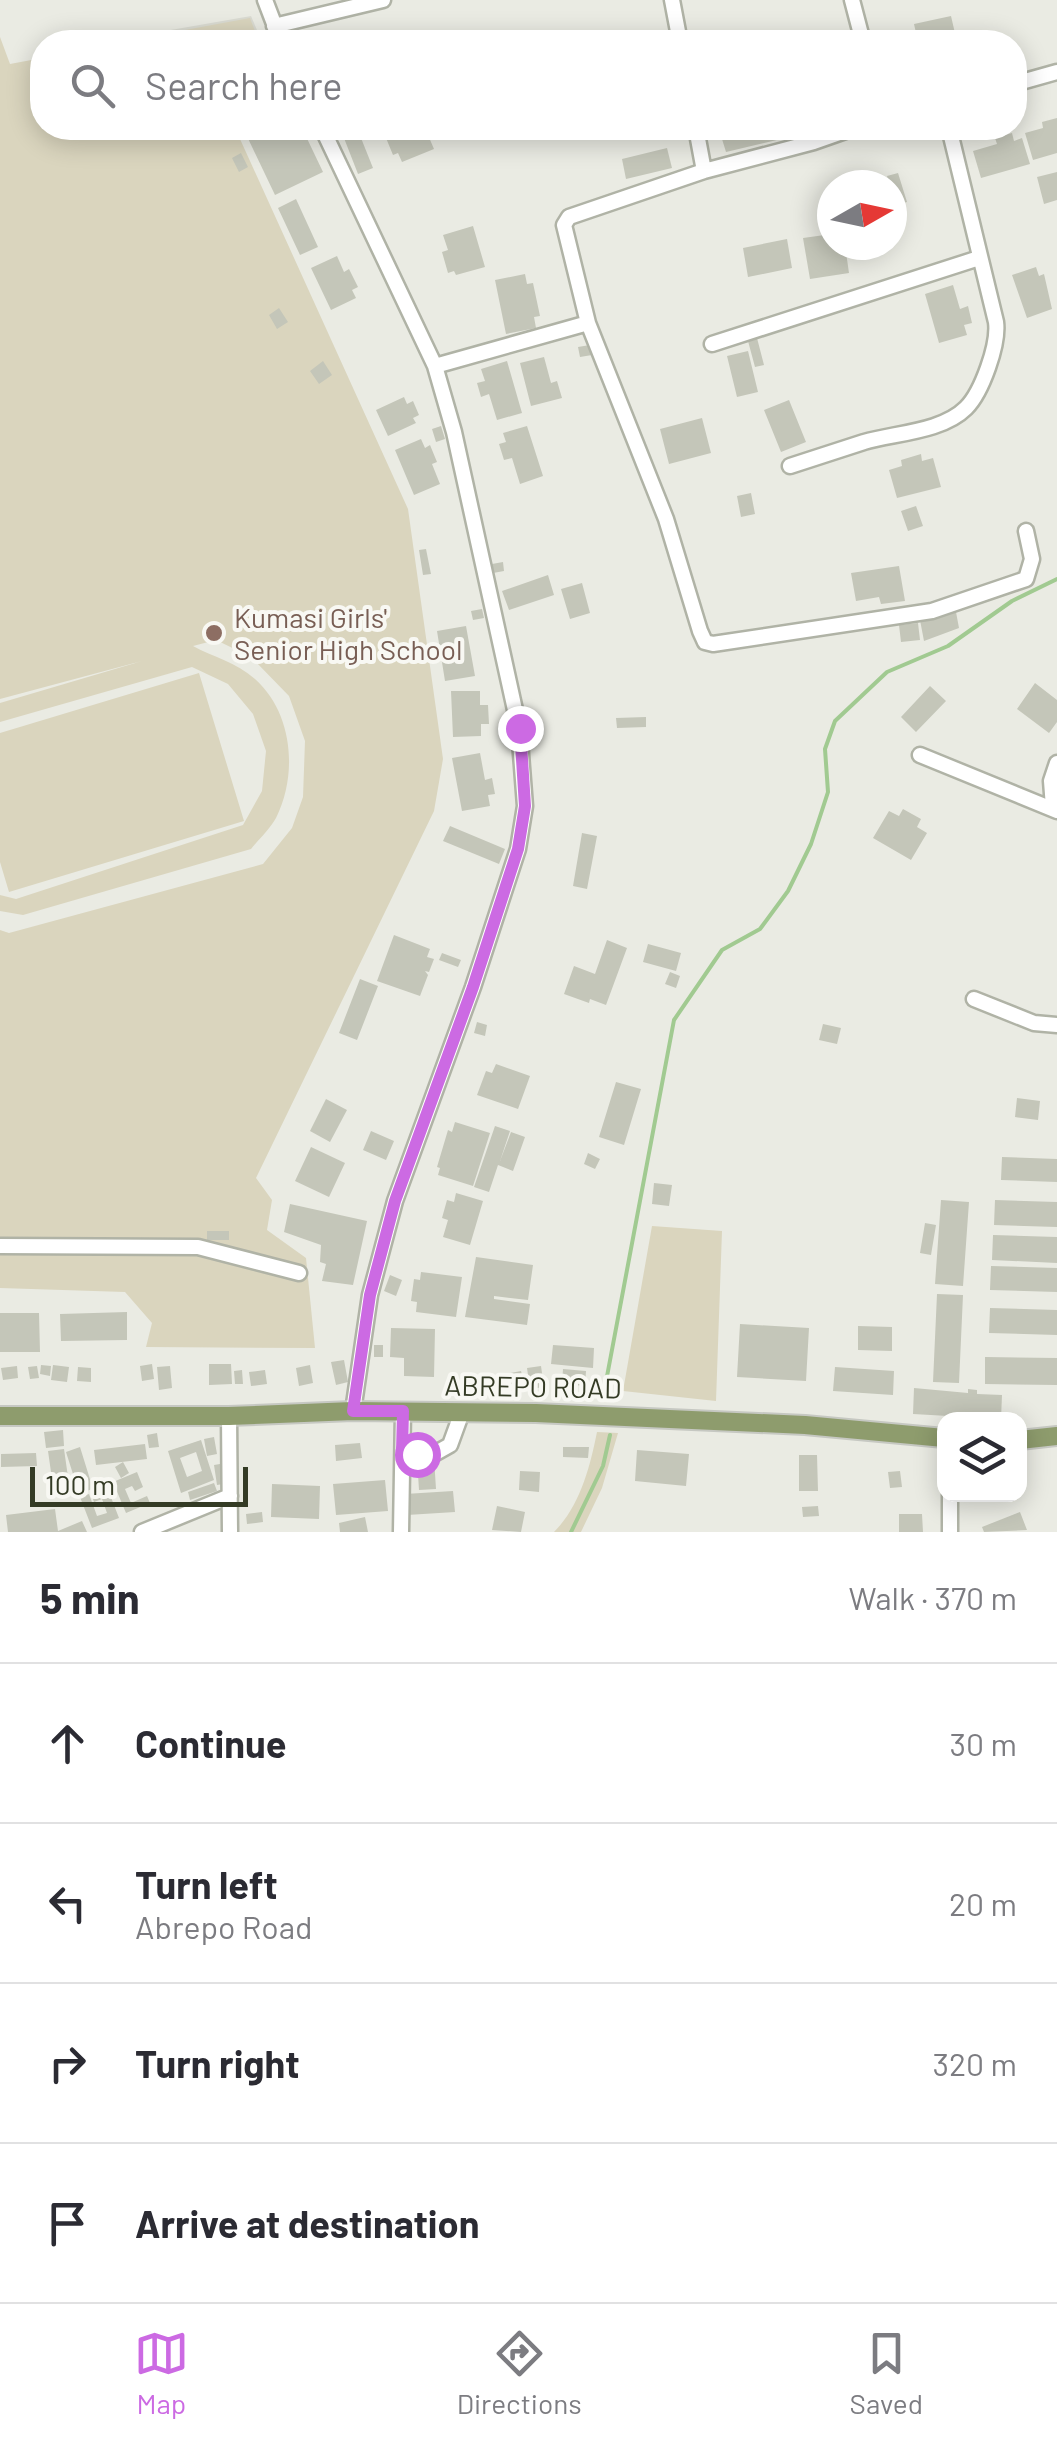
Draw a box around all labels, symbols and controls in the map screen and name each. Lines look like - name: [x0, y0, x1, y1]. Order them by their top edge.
- search box: [30, 30, 1027, 140]
- icon: search: [65, 58, 120, 113]
- text: Search here: [145, 62, 343, 108]
- north arrow: [817, 170, 907, 260]
- place label: Kumasi Girls' Senior High School: [234, 600, 462, 666]
- marker: Kumasi Girls' Senior High School: [203, 622, 225, 644]
- route end: [498, 706, 544, 752]
- street label: ABREPO ROAD: [444, 1367, 622, 1405]
- map controls: [937, 1412, 1027, 1502]
- button: layers: [937, 1412, 1027, 1502]
- route start: [395, 1432, 441, 1478]
- scale bar: [30, 1462, 248, 1506]
- text: 100 m: [45, 1467, 115, 1501]
- text: 5 min: [40, 1572, 140, 1622]
- text: Walk · 370 m: [849, 1578, 1017, 1616]
- icon: ahead: [40, 1716, 95, 1771]
- text: Continue: [135, 1720, 286, 1766]
- text: 30 m: [950, 1724, 1017, 1762]
- text: Turn left: [135, 1861, 278, 1907]
- icon: left: [40, 1876, 95, 1931]
- text: 20 m: [949, 1884, 1017, 1922]
- text: Abrepo Road: [135, 1907, 312, 1945]
- icon: right: [40, 2036, 95, 2091]
- text: Turn right: [135, 2040, 300, 2086]
- text: 320 m: [932, 2044, 1017, 2082]
- icon: arrive: [40, 2196, 95, 2251]
- text: Arrive at destination: [135, 2200, 480, 2246]
- tab: Map: [134, 2326, 189, 2420]
- tab: Directions: [457, 2326, 582, 2420]
- tab: Saved: [850, 2326, 923, 2420]

